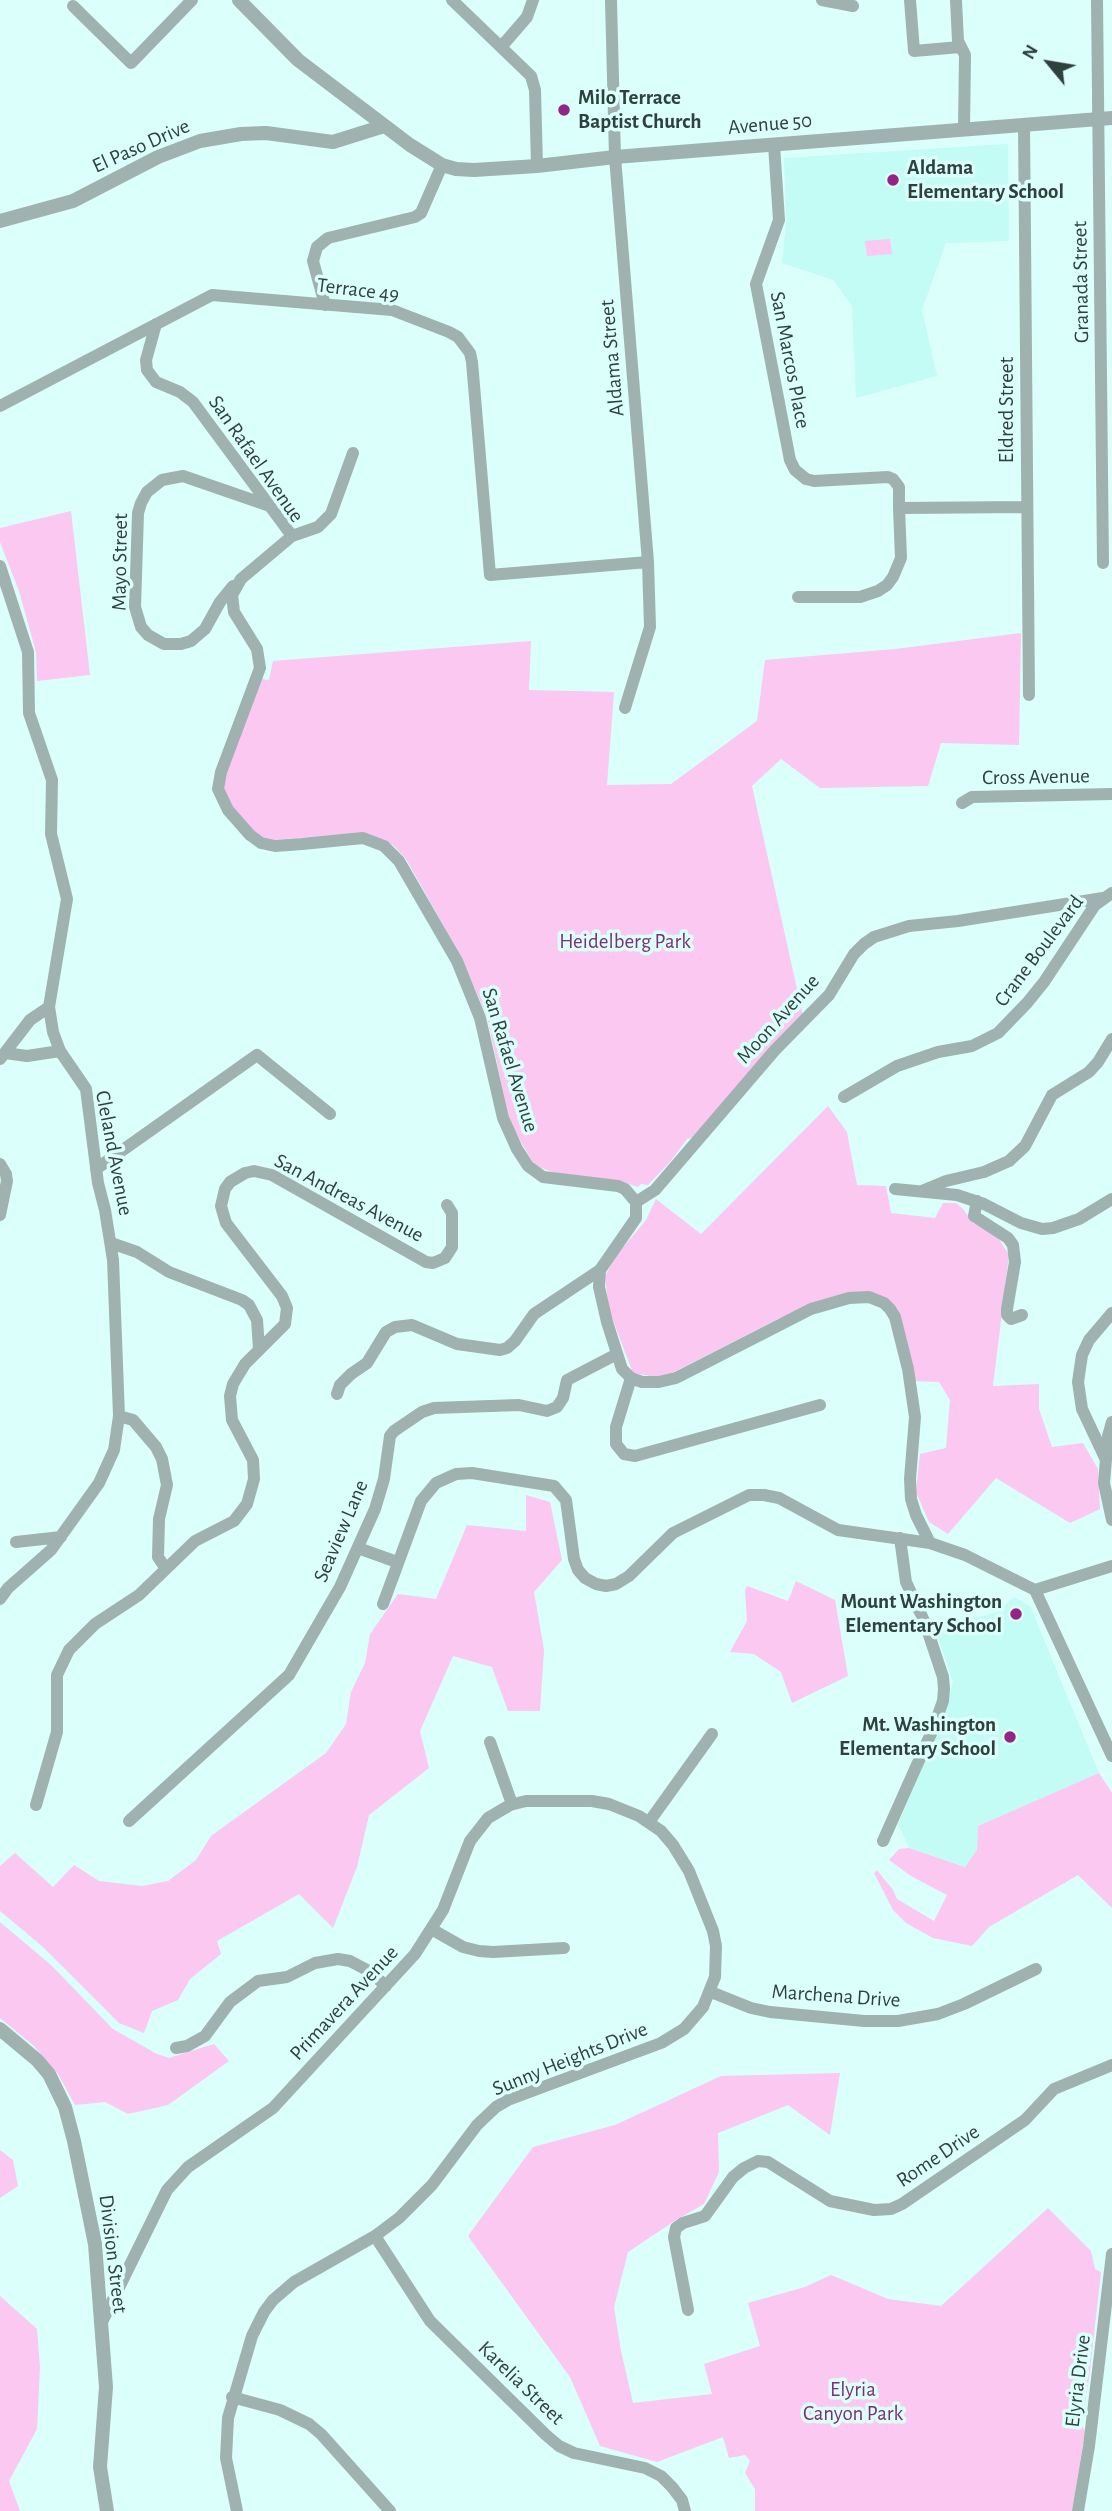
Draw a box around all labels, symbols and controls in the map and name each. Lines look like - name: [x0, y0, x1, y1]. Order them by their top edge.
- north arrow: [1014, 28, 1084, 98]
- text: N: [1019, 42, 1042, 63]
- place label: Milo Terrace Baptist Church: [578, 85, 702, 135]
- marker: Milo Terrace Baptist Church: [556, 102, 572, 118]
- street label: Avenue 50: [727, 108, 813, 140]
- street label: El Paso Drive: [88, 113, 194, 179]
- place label: Aldama Elementary School: [907, 155, 1064, 205]
- marker: Aldama Elementary School: [885, 172, 901, 188]
- street label: Granada Street: [1067, 221, 1095, 343]
- street label: Terrace 49: [315, 272, 401, 308]
- street label: San Marcos Place: [764, 289, 816, 431]
- street label: Aldama Street: [594, 299, 630, 417]
- street label: Eldred Street: [994, 357, 1020, 463]
- street label: San Rafael Avenue: [203, 391, 309, 527]
- street label: Mayo Street: [107, 513, 133, 611]
- street label: Cross Avenue: [982, 763, 1090, 791]
- street label: Crane Boulevard: [989, 890, 1089, 1012]
- park label: Heidelberg Park: [559, 929, 691, 955]
- street label: Moon Avenue: [731, 969, 825, 1069]
- street label: San Rafael Avenue: [476, 985, 544, 1135]
- street label: Cleland Avenue: [90, 1088, 138, 1218]
- street label: San Andreas Avenue: [270, 1148, 428, 1248]
- street label: Seaview Lane: [308, 1476, 374, 1586]
- place label: Mount Washington Elementary School: [840, 1589, 1002, 1639]
- marker: Mount Washington Elementary School: [1008, 1606, 1024, 1622]
- place label: Mt. Washington Elementary School: [839, 1712, 996, 1762]
- marker: Mt. Washington Elementary School: [1002, 1729, 1018, 1745]
- street label: Primavera Avenue: [284, 1940, 404, 2066]
- street label: Marchena Drive: [771, 1979, 901, 2013]
- street label: Sunny Heights Drive: [489, 2016, 651, 2102]
- street label: Rome Drive: [892, 2119, 984, 2193]
- street label: Division Street: [93, 2193, 133, 2315]
- street label: Elyria Drive: [1060, 2333, 1096, 2429]
- street label: Karelia Street: [473, 2336, 569, 2430]
- park label: Elyria Canyon Park: [803, 2377, 903, 2427]

